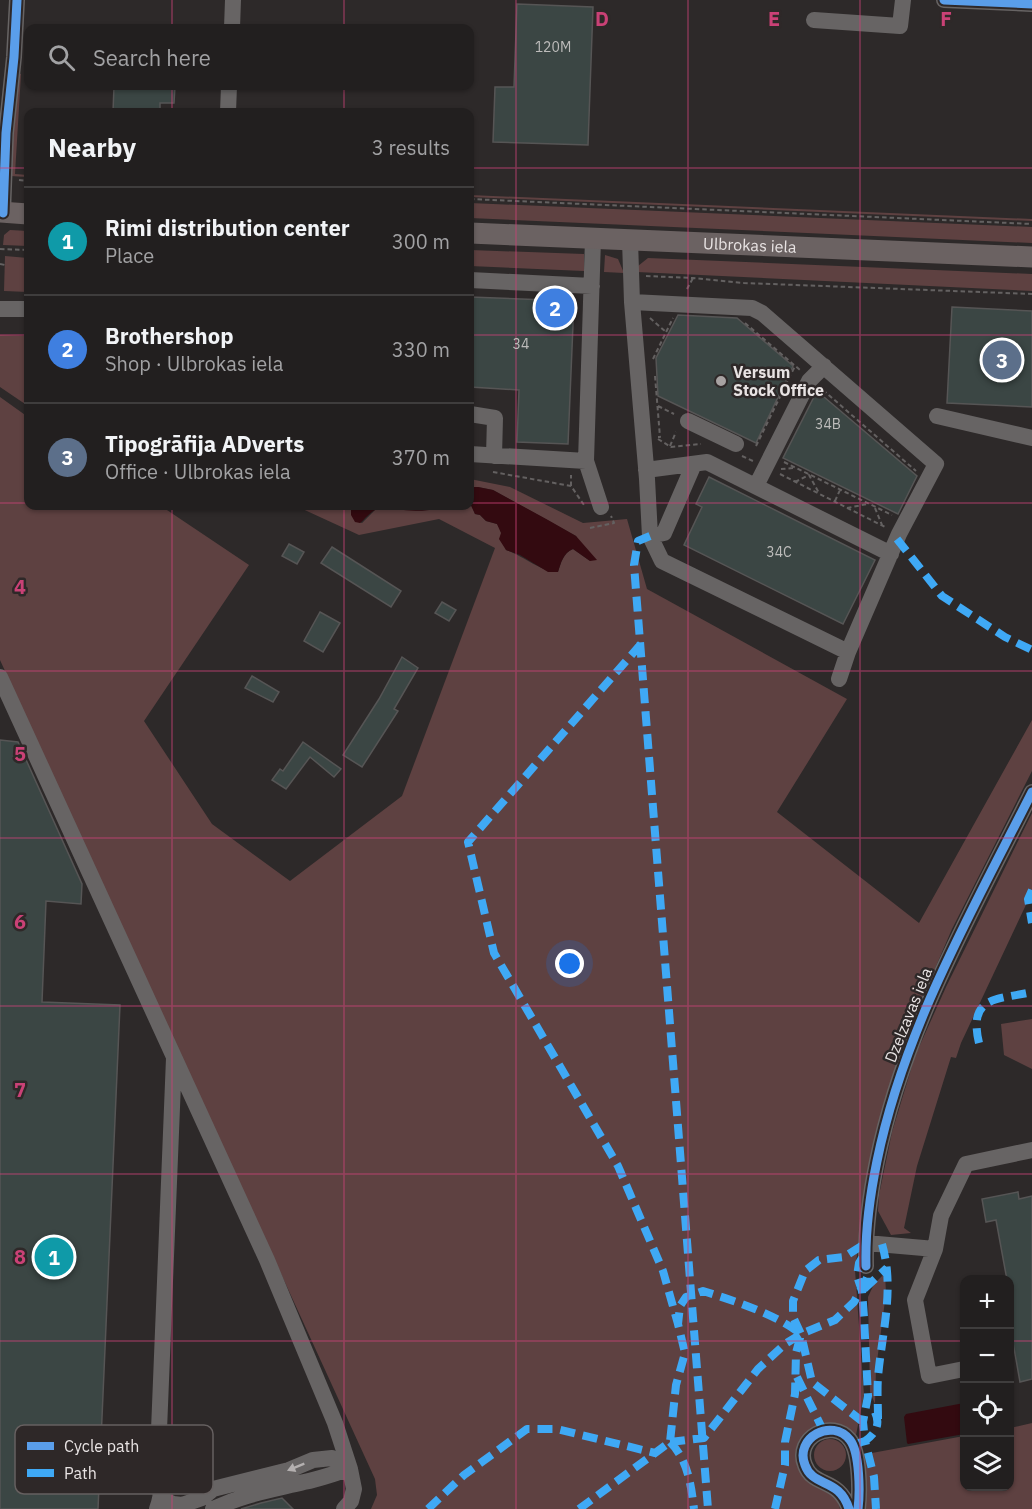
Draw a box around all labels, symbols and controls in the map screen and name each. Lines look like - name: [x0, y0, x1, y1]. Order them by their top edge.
- text: D: [595, 5, 609, 32]
- text: E: [768, 5, 780, 32]
- text: F: [940, 5, 952, 32]
- search box: [24, 24, 474, 90]
- house number: 120M: [535, 38, 571, 56]
- icon: search: [45, 41, 78, 74]
- text: Search here: [93, 43, 211, 72]
- text: Nearby: [48, 130, 136, 164]
- text: 3 results: [372, 134, 450, 161]
- text: Rimi distribution center: [105, 213, 350, 242]
- text: 1: [62, 228, 74, 255]
- text: 300 m: [392, 228, 450, 255]
- street label: Ulbrokas iela: [703, 233, 797, 257]
- text: Place: [105, 242, 154, 269]
- pin: 2: [536, 286, 574, 330]
- text: Brothershop: [105, 321, 234, 350]
- house number: 34: [513, 335, 529, 353]
- text: 2: [62, 336, 74, 363]
- text: 330 m: [392, 336, 450, 363]
- pin: 3: [982, 338, 1022, 382]
- text: Shop · Ulbrokas iela: [105, 350, 283, 377]
- place label: Versum Stock Office: [733, 362, 824, 400]
- marker: Versum Stock Office: [714, 374, 728, 388]
- house number: 34B: [815, 415, 841, 433]
- text: Tipogrāfija ADverts: [105, 429, 304, 458]
- text: 3: [62, 444, 74, 471]
- text: 370 m: [392, 444, 450, 471]
- text: Office · Ulbrokas iela: [105, 458, 291, 485]
- house number: 34C: [766, 543, 792, 561]
- text: 4: [14, 573, 26, 600]
- text: 5: [14, 740, 26, 767]
- text: 6: [14, 908, 26, 935]
- your location: [555, 949, 584, 978]
- street label: Dzelzavas iela: [880, 964, 936, 1065]
- text: 7: [14, 1076, 26, 1103]
- pin: 1: [34, 1234, 74, 1280]
- text: 8: [14, 1243, 26, 1270]
- map controls: [960, 1275, 1014, 1491]
- button: +: [960, 1275, 1014, 1329]
- button: −: [960, 1329, 1014, 1383]
- button: locate: [960, 1383, 1014, 1437]
- legend: [15, 1425, 213, 1494]
- text: Cycle path: [64, 1436, 139, 1456]
- button: layers: [960, 1437, 1014, 1491]
- text: Path: [64, 1463, 97, 1483]
- one-way arrow: [287, 1463, 305, 1472]

